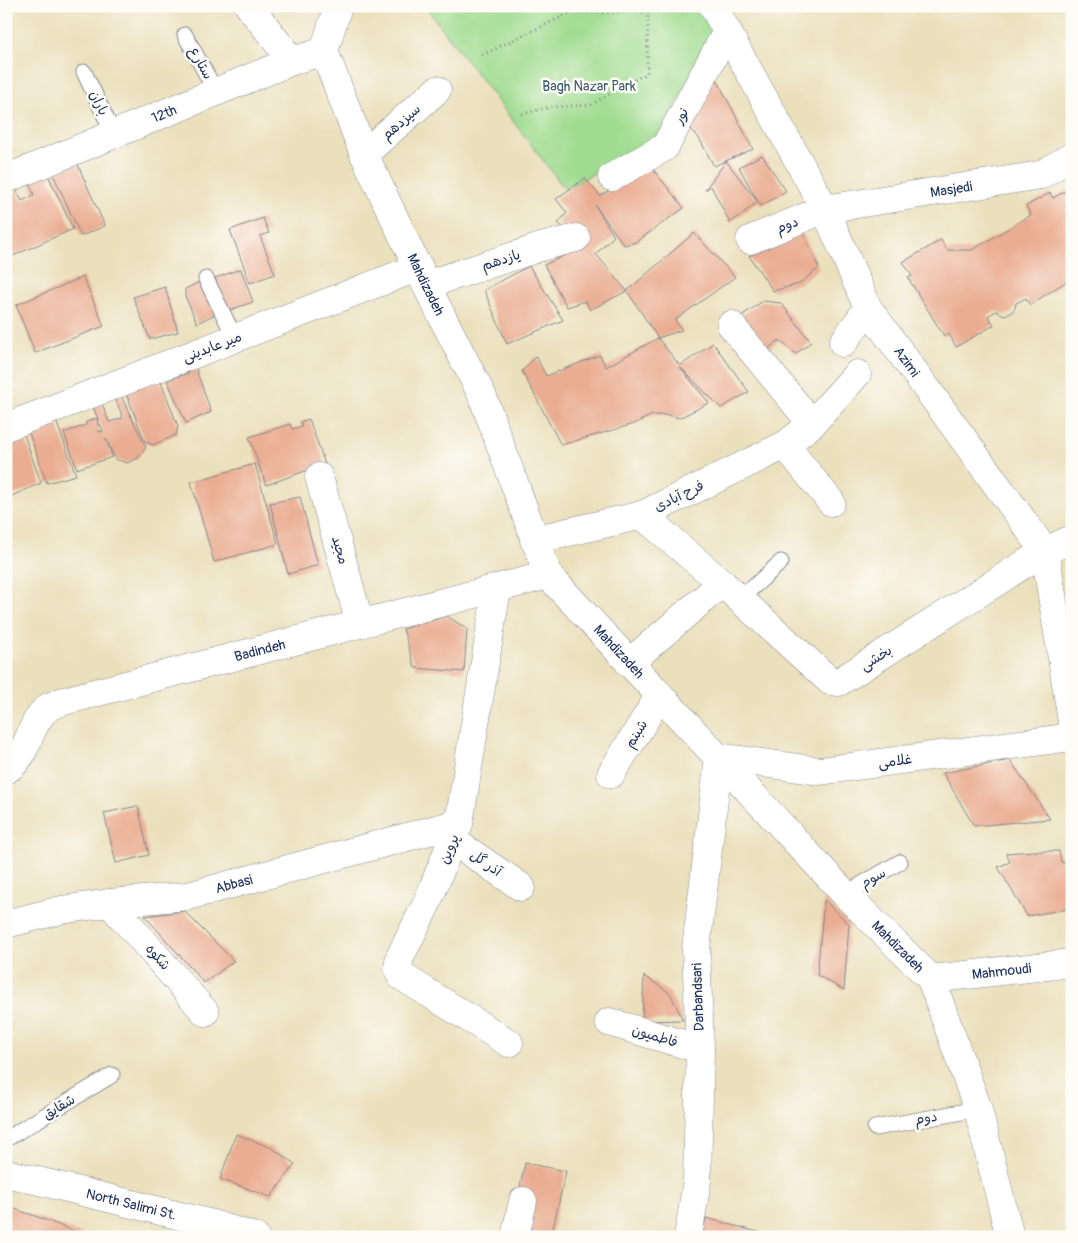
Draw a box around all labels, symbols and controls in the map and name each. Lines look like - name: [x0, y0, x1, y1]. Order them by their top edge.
- street label: ستارع: [184, 44, 217, 83]
- park label: Bagh Nazar Park: [542, 78, 636, 95]
- street label: باران: [86, 88, 112, 118]
- street label: سیزدهم: [378, 100, 425, 145]
- street label: 12th: [149, 101, 179, 126]
- street label: نور: [669, 105, 692, 128]
- street label: Masjedi: [929, 177, 974, 201]
- street label: دوم: [773, 213, 801, 239]
- street label: یازدهم: [480, 246, 523, 276]
- street label: Mahdizadeh: [404, 251, 448, 318]
- street label: میر عابدینی: [180, 328, 244, 366]
- street label: Azimi: [890, 343, 924, 380]
- street label: فرح آبادی: [651, 477, 707, 516]
- street label: مجید: [328, 534, 352, 566]
- street label: Mahdizadeh: [590, 621, 648, 682]
- street label: Badindeh: [232, 635, 287, 665]
- street label: بخشی: [857, 642, 895, 674]
- street label: شبنم: [621, 717, 653, 752]
- street label: غلامی: [877, 750, 913, 772]
- street label: پروین: [435, 832, 464, 867]
- street label: آذر گل: [467, 846, 506, 880]
- street label: سوم: [857, 864, 890, 895]
- street label: Abbasi: [213, 870, 255, 897]
- street label: Mahdizadeh: [868, 917, 928, 976]
- street label: شکوه: [142, 940, 174, 974]
- street label: Mahmoudi: [971, 959, 1033, 983]
- street label: Darbandsari: [688, 962, 708, 1031]
- street label: فاطمیون: [630, 1021, 680, 1051]
- street label: شقایق: [40, 1091, 78, 1123]
- street label: دوم: [913, 1108, 939, 1130]
- street label: North Salimi St.: [84, 1185, 178, 1223]

